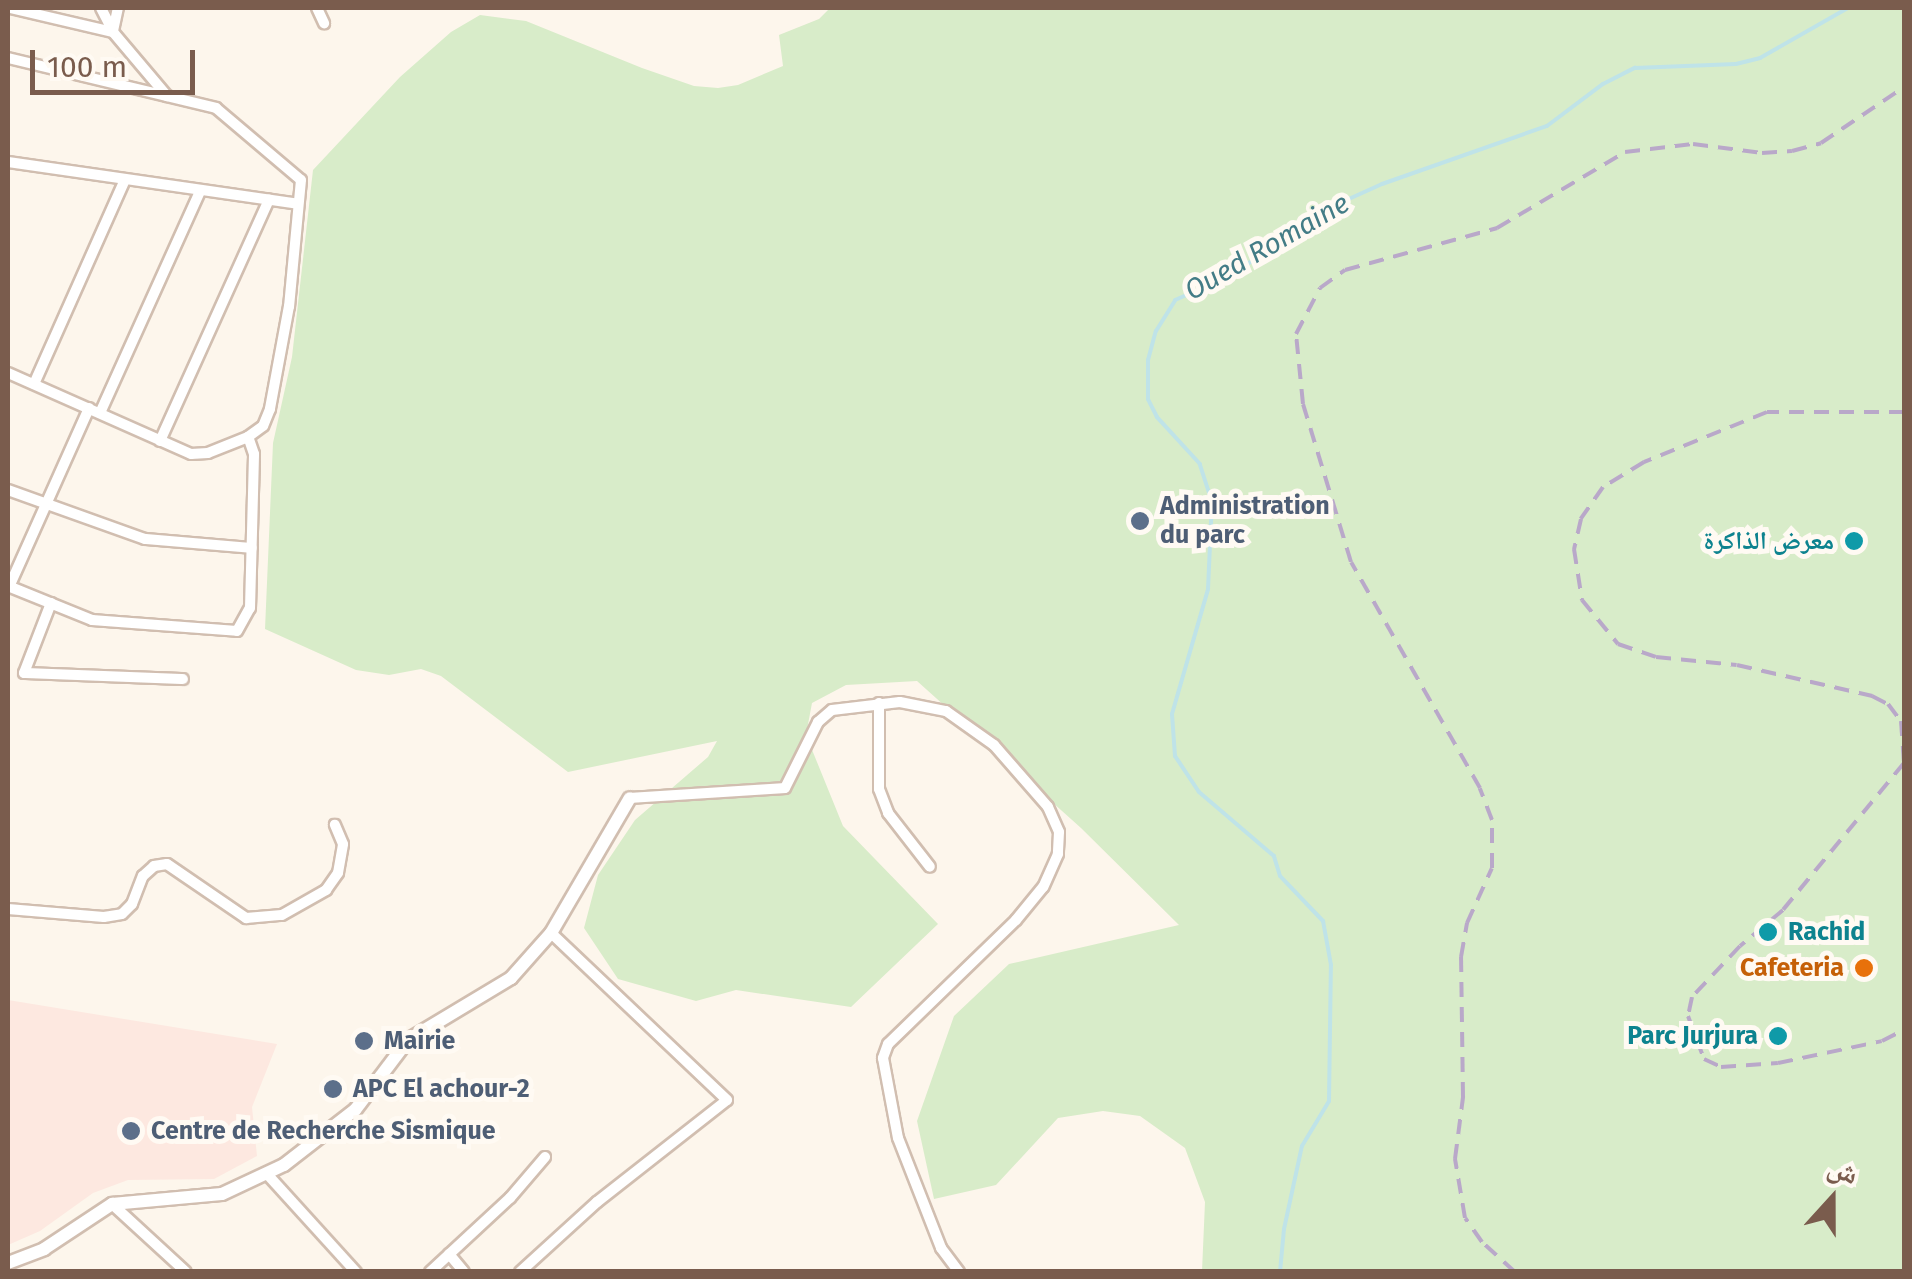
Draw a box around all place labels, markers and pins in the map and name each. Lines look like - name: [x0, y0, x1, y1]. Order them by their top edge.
- place label: Administration du parc: [1160, 492, 1330, 551]
- marker: Administration du parc: [1129, 510, 1151, 532]
- place label: معرض الذاكرة: [1704, 526, 1834, 556]
- marker: معرض الذاكرة: [1843, 530, 1865, 552]
- place label: Rachid: [1788, 917, 1865, 947]
- marker: Rachid: [1757, 921, 1779, 943]
- place label: Cafeteria: [1740, 953, 1844, 983]
- marker: Cafeteria: [1853, 957, 1875, 979]
- place label: Parc Jurjura: [1627, 1021, 1758, 1051]
- marker: Parc Jurjura: [1767, 1025, 1789, 1047]
- place label: Mairie: [384, 1026, 455, 1056]
- marker: Mairie: [353, 1030, 375, 1052]
- place label: APC El achour-2: [353, 1074, 530, 1104]
- marker: APC El achour-2: [322, 1078, 344, 1100]
- place label: Centre de Recherche Sismique: [151, 1116, 496, 1146]
- marker: Centre de Recherche Sismique: [120, 1120, 142, 1142]

